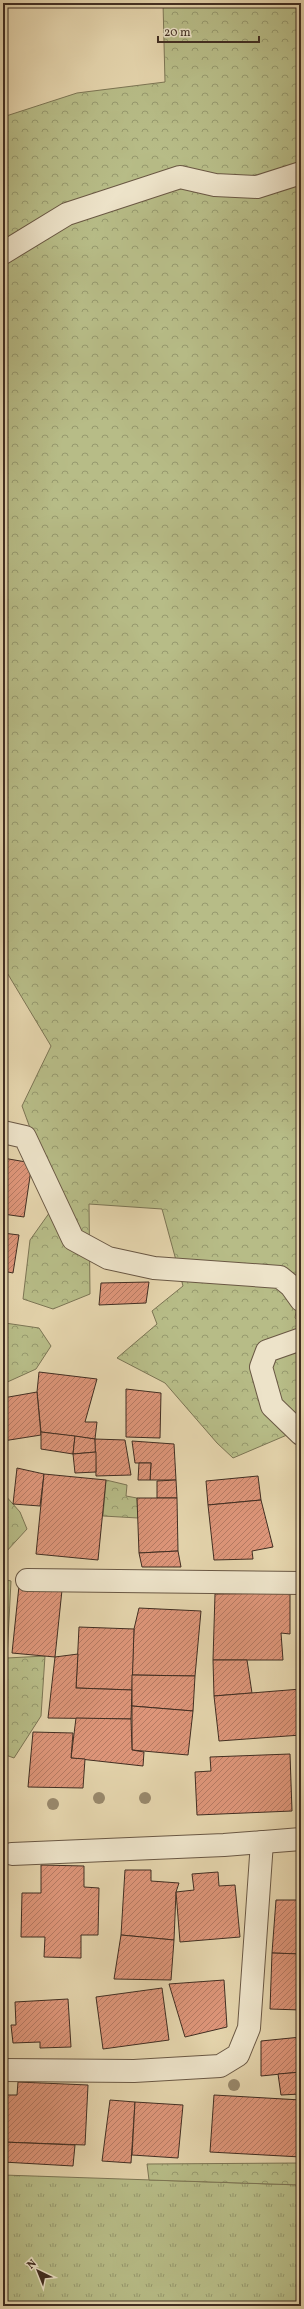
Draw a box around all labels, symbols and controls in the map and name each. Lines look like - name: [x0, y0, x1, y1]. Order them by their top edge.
- scale bar: [158, 18, 259, 44]
- text: 20 m: [164, 25, 191, 41]
- north arrow: [18, 2251, 58, 2291]
- text: N: [24, 2257, 40, 2273]

